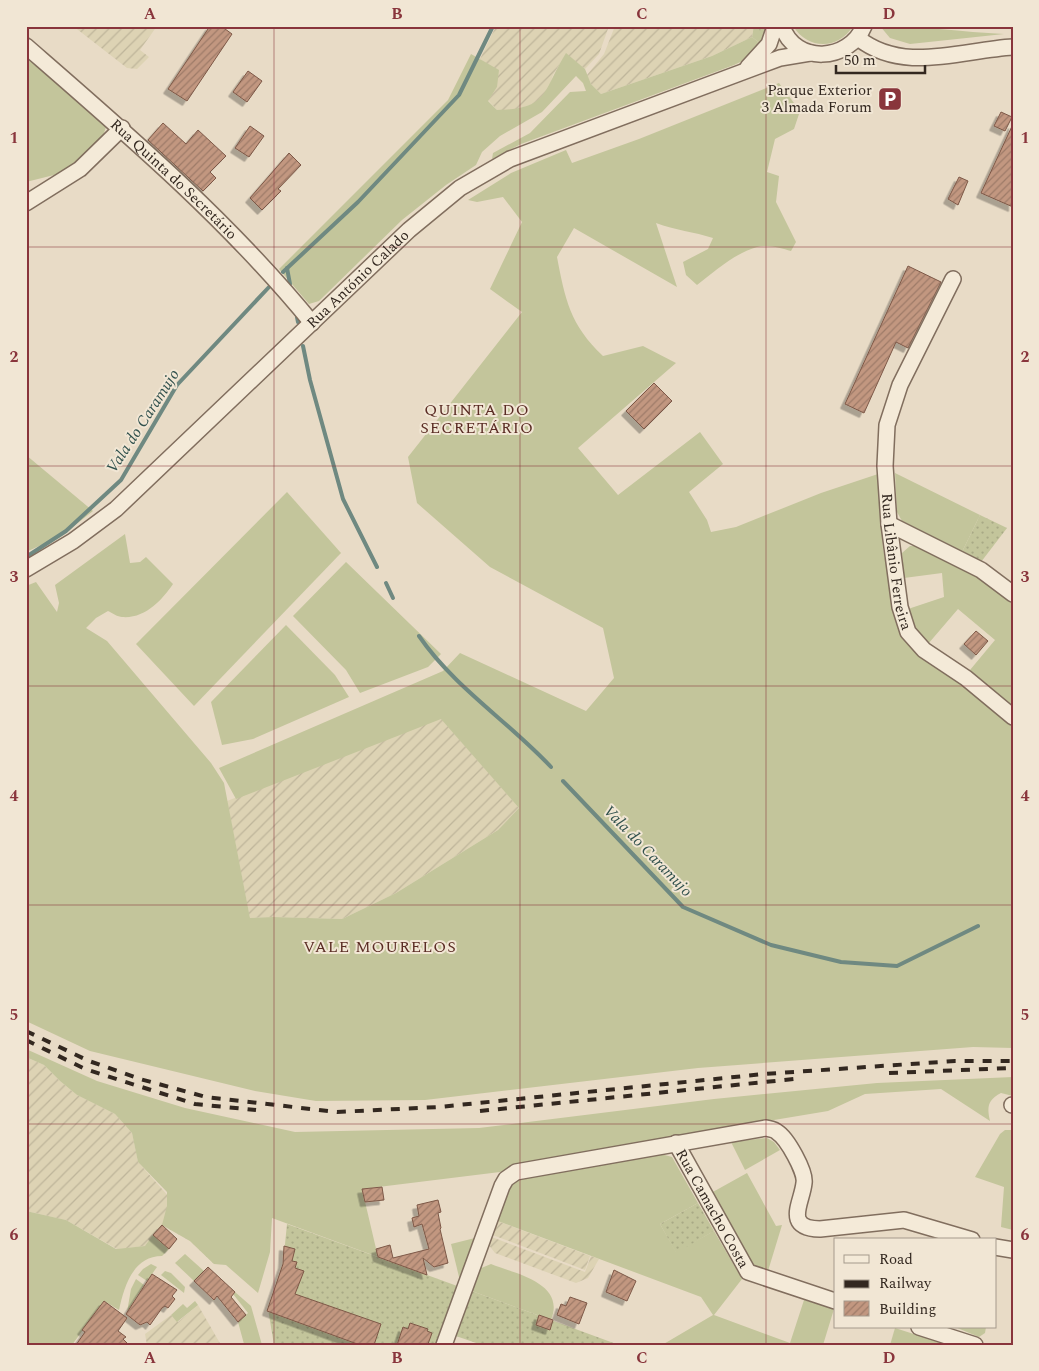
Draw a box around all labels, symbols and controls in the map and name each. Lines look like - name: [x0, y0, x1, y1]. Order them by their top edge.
- text: A: [144, 2, 157, 26]
- text: B: [391, 2, 403, 26]
- text: C: [636, 2, 648, 26]
- text: D: [883, 2, 896, 26]
- scale bar: [836, 42, 925, 74]
- text: 50 m: [844, 49, 876, 72]
- place label: Parque Exterior 3 Almada Forum: [761, 79, 872, 119]
- parking icon: Parque Exterior 3 Almada Forum: [877, 86, 903, 112]
- street label: Rua Quinta do Secretário: [105, 113, 243, 245]
- text: 1: [10, 126, 18, 150]
- text: 1: [1021, 126, 1029, 150]
- street label: Rua António Calado: [301, 224, 414, 334]
- text: 2: [10, 345, 19, 369]
- text: 2: [1021, 345, 1030, 369]
- water label: Vala do Caramujo: [100, 364, 186, 478]
- district label: QUINTA DO SECRETÁRIO: [420, 398, 534, 440]
- street label: Rua Libânio Ferreira: [875, 492, 918, 634]
- text: 3: [10, 565, 19, 589]
- text: 3: [1021, 565, 1030, 589]
- text: 4: [10, 784, 19, 808]
- text: 4: [1021, 784, 1030, 808]
- water label: Vala do Caramujo: [598, 800, 698, 902]
- district label: VALE MOURELOS: [303, 935, 457, 959]
- text: 5: [10, 1003, 18, 1027]
- text: 5: [1021, 1003, 1029, 1027]
- street label: Rua Camacho Costa: [670, 1145, 755, 1273]
- text: 6: [10, 1223, 19, 1247]
- text: 6: [1021, 1223, 1030, 1247]
- legend: [834, 1238, 996, 1328]
- text: Road: [879, 1248, 913, 1271]
- text: Railway: [879, 1272, 932, 1295]
- text: Building: [879, 1298, 936, 1321]
- text: A: [144, 1346, 157, 1370]
- text: B: [391, 1346, 403, 1370]
- text: C: [636, 1346, 648, 1370]
- text: D: [883, 1346, 896, 1370]

